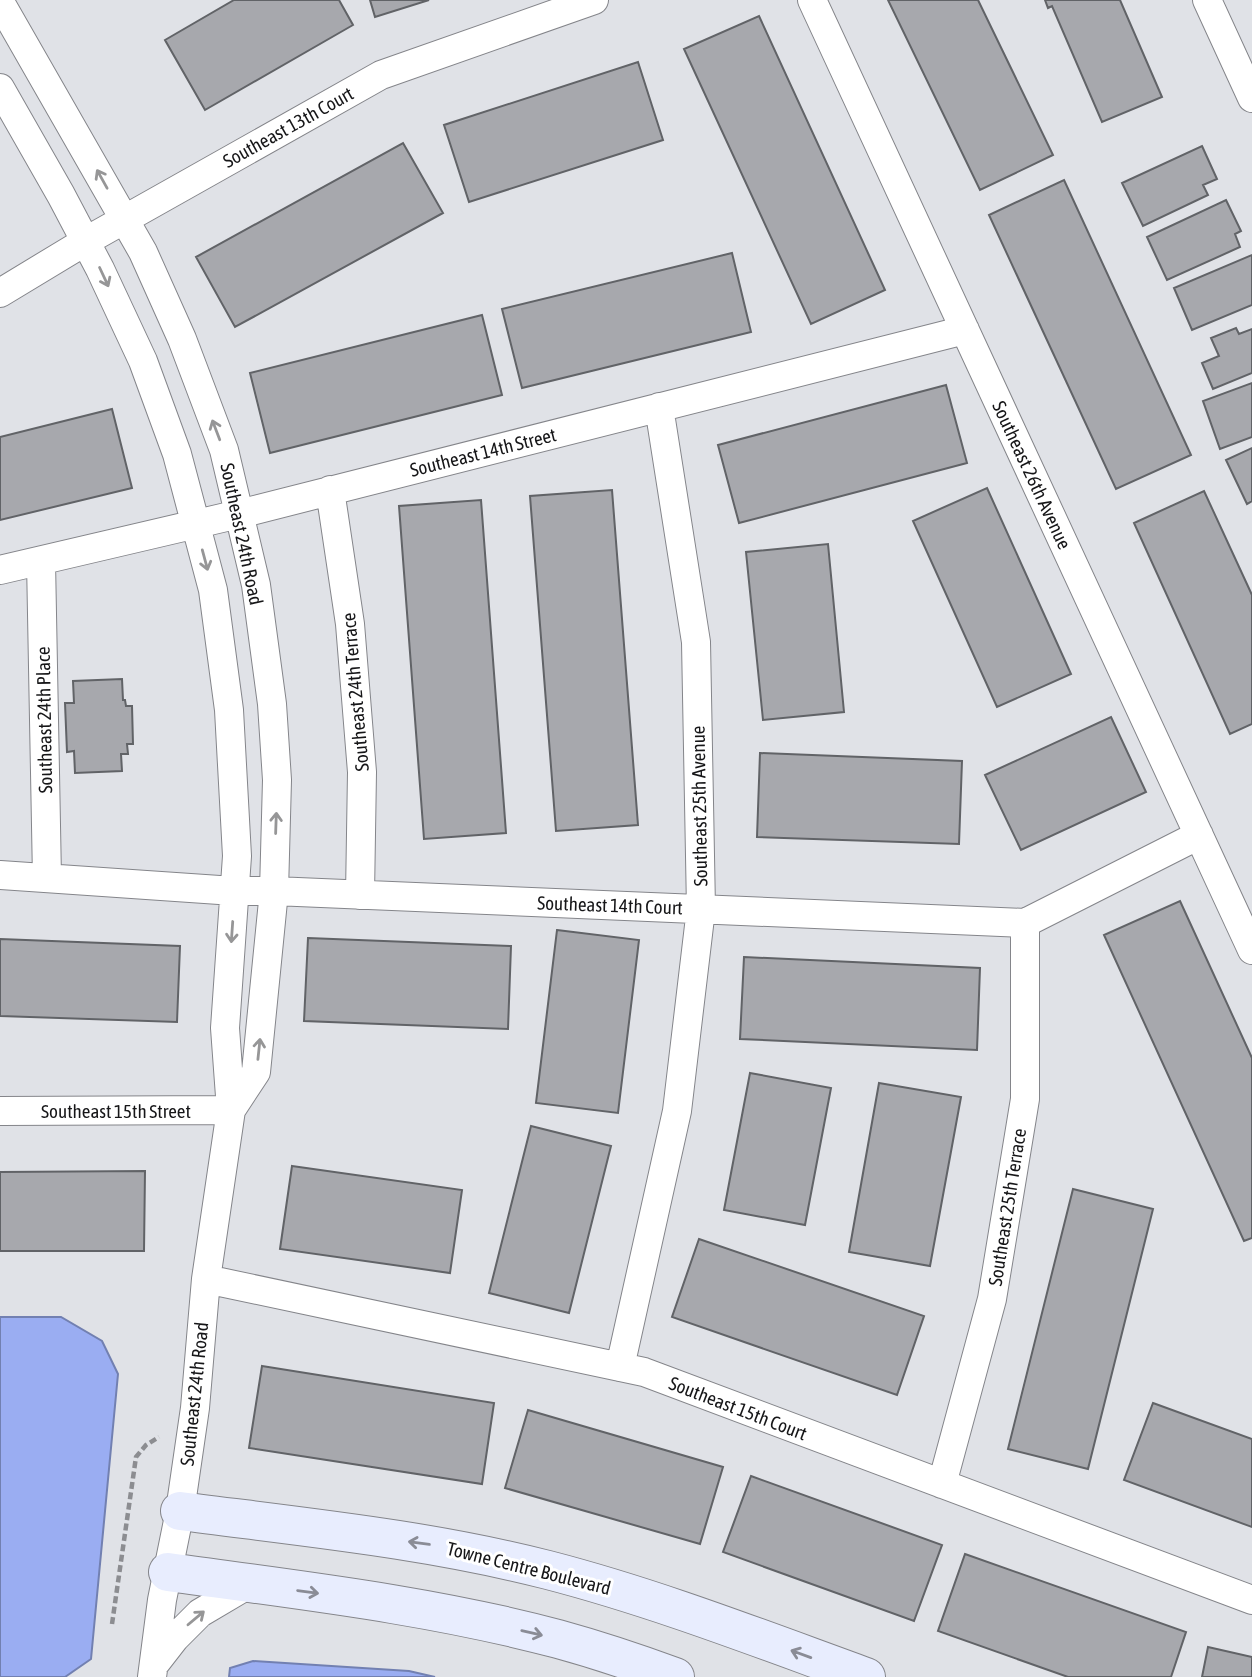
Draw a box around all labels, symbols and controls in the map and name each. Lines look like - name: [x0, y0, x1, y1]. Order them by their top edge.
- street label: Southeast 13th Court: [219, 82, 357, 172]
- one-way arrow: [95, 169, 108, 190]
- one-way arrow: [98, 266, 111, 287]
- street label: Southeast 26th Avenue: [988, 397, 1076, 553]
- one-way arrow: [209, 420, 221, 442]
- street label: Southeast 14th Street: [408, 423, 558, 481]
- street label: Southeast 24th Road: [216, 461, 268, 607]
- one-way arrow: [199, 548, 212, 570]
- street label: Southeast 24th Terrace: [337, 612, 373, 772]
- street label: Southeast 24th Place: [32, 646, 56, 794]
- street label: Southeast 25th Avenue: [687, 725, 711, 887]
- one-way arrow: [269, 812, 282, 835]
- street label: Southeast 14th Court: [537, 891, 683, 919]
- one-way arrow: [225, 920, 238, 943]
- one-way arrow: [252, 1039, 265, 1061]
- street label: Southeast 15th Street: [41, 1100, 191, 1122]
- street label: Southeast 25th Terrace: [984, 1127, 1030, 1287]
- street label: Southeast 24th Road: [176, 1321, 212, 1467]
- street label: Southeast 15th Court: [666, 1372, 810, 1444]
- one-way arrow: [408, 1536, 431, 1549]
- street label: Towne Centre Boulevard: [445, 1537, 613, 1599]
- one-way arrow: [297, 1586, 319, 1599]
- one-way arrow: [187, 1610, 205, 1626]
- one-way arrow: [520, 1627, 543, 1640]
- one-way arrow: [791, 1647, 813, 1659]

